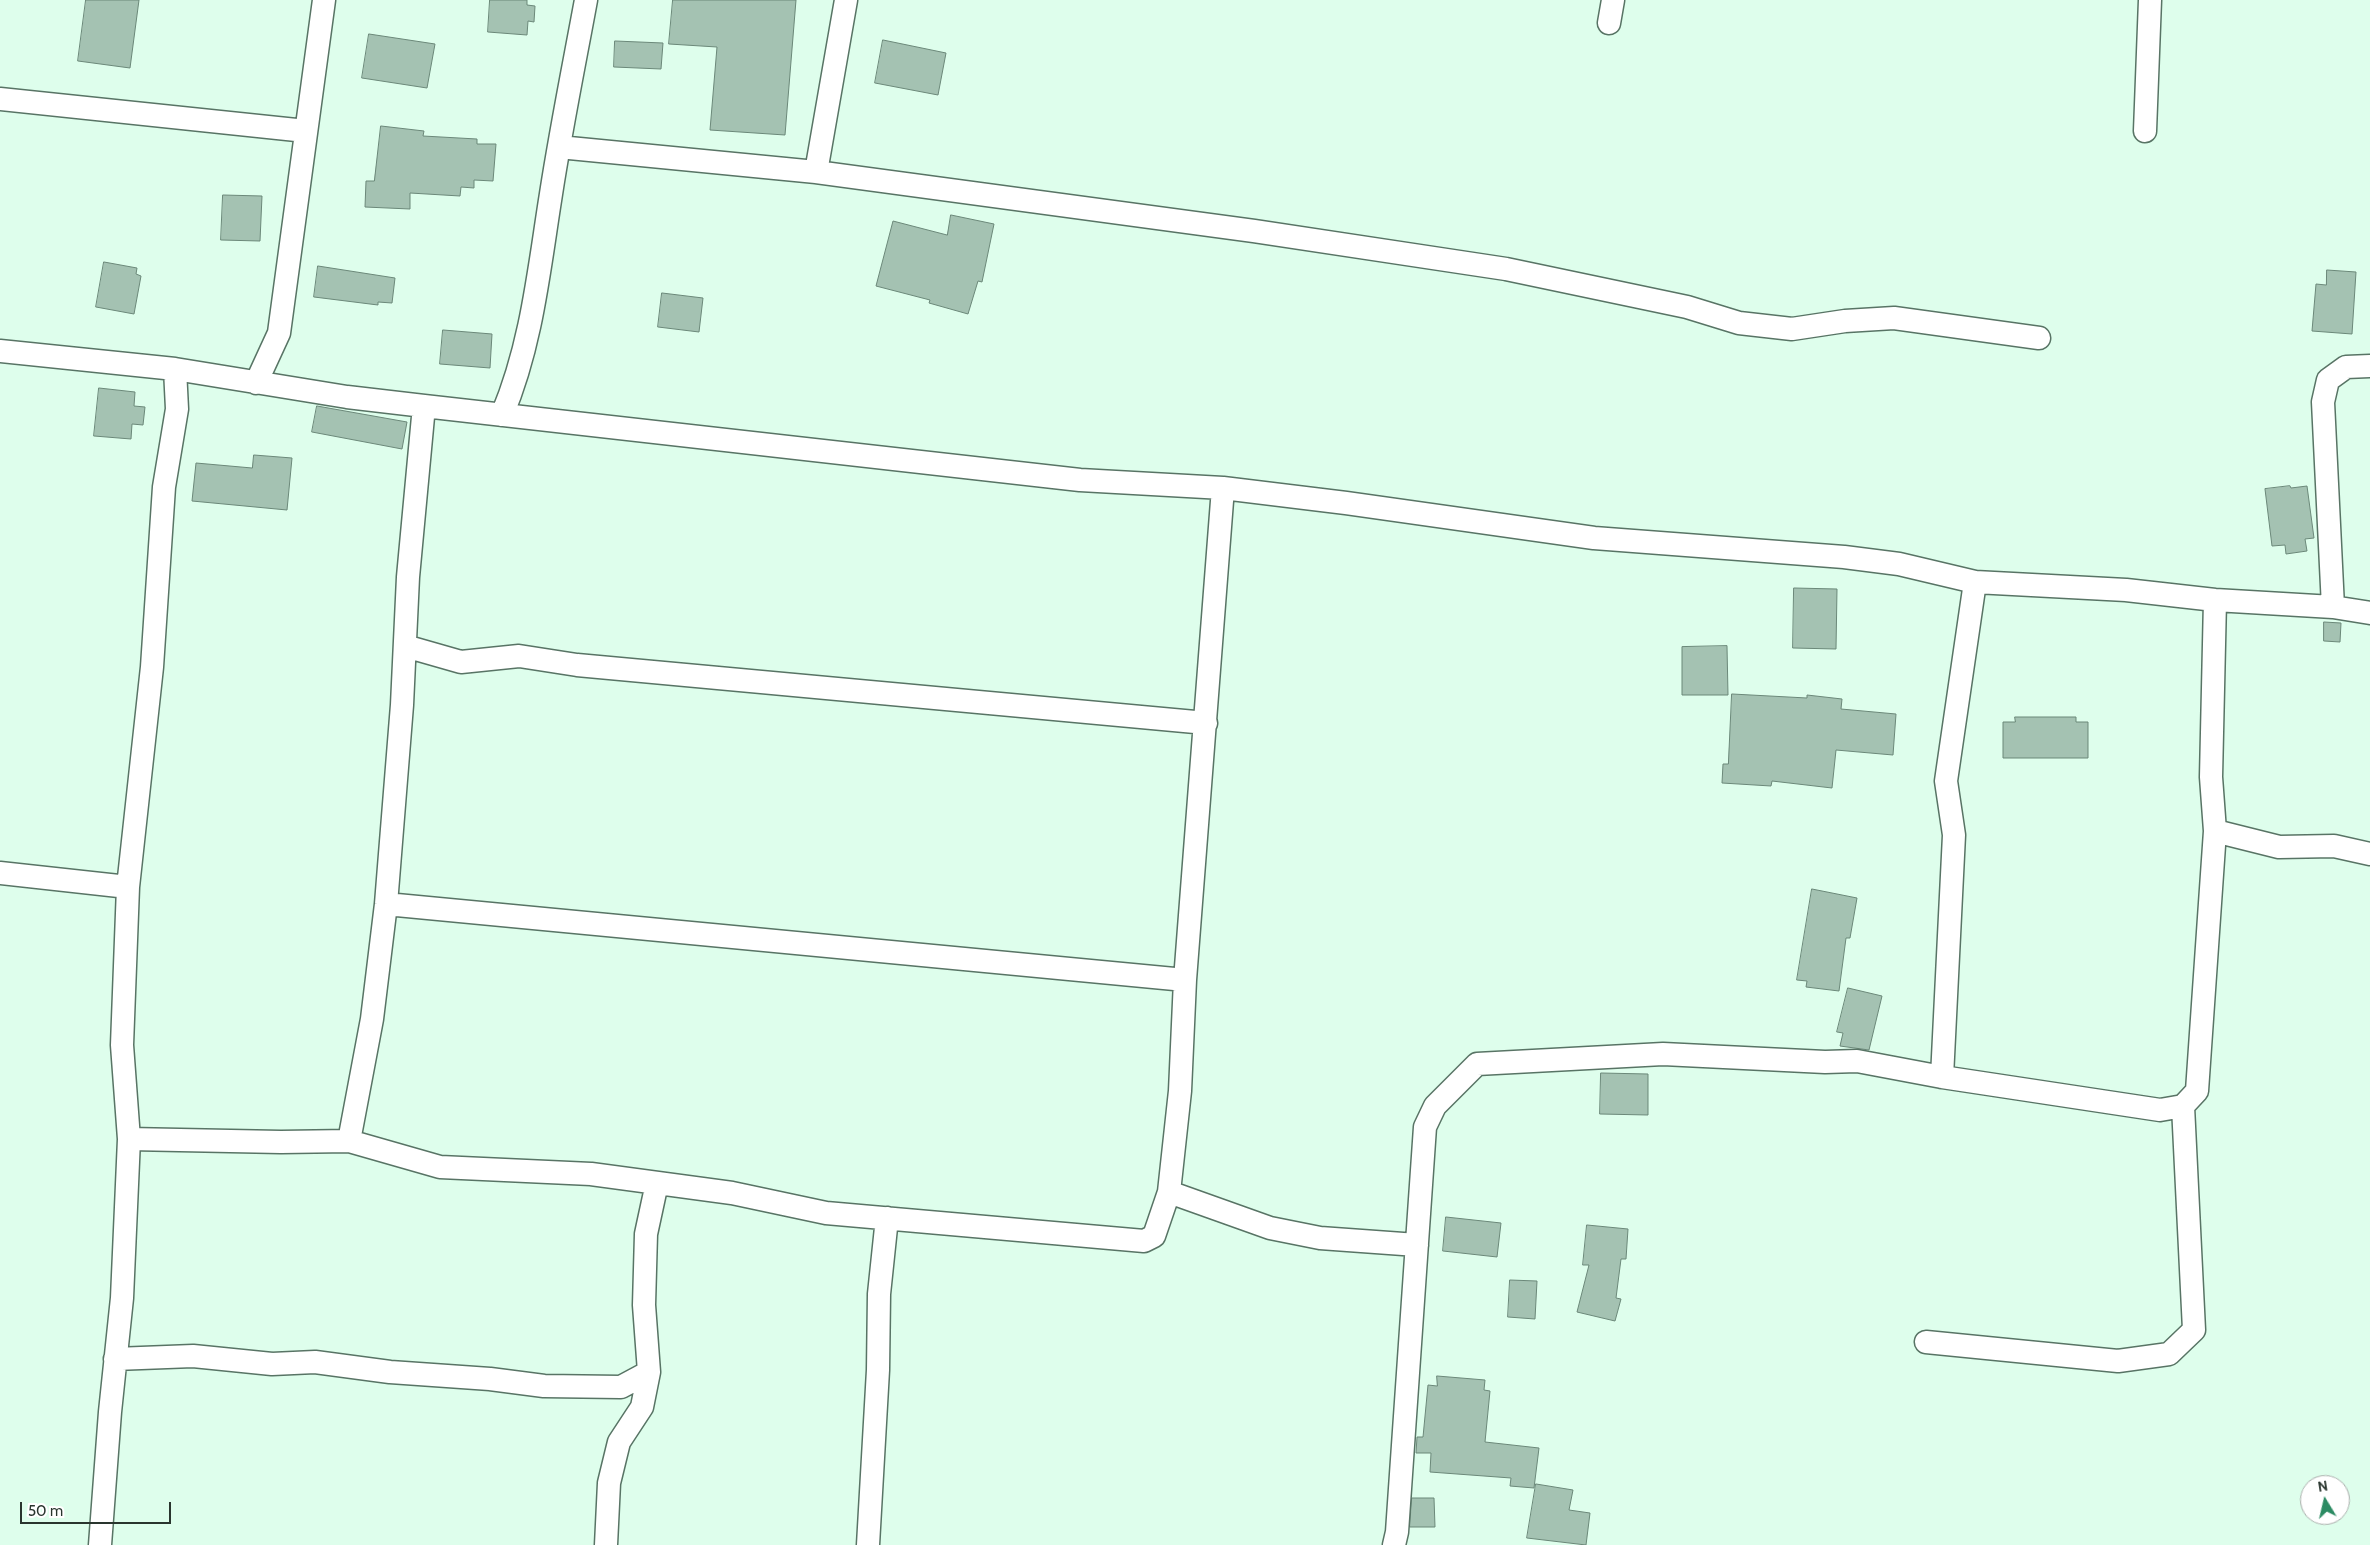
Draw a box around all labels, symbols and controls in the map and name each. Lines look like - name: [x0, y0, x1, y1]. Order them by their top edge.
- north arrow: [2300, 1475, 2350, 1525]
- text: N: [2317, 1477, 2329, 1496]
- scale bar: [22, 1492, 174, 1524]
- text: 50 m: [28, 1502, 63, 1520]

